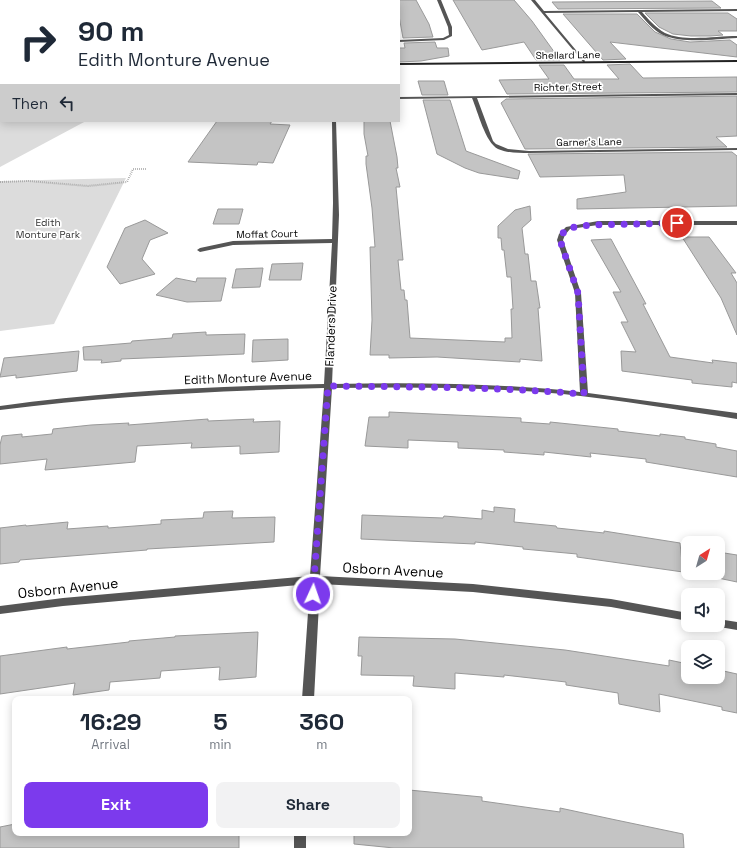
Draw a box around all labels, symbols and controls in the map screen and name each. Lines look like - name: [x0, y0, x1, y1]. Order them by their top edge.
- text: 90 m: [78, 13, 144, 49]
- icon: right: [12, 16, 64, 68]
- text: Edith Monture Avenue: [78, 48, 270, 71]
- street label: Shellard Lane: [536, 48, 601, 62]
- street label: Richter Street: [534, 80, 602, 94]
- icon: left: [56, 92, 78, 114]
- text: Then: [12, 94, 48, 113]
- street label: Garner's Lane: [556, 135, 622, 149]
- pin: [660, 206, 694, 240]
- icon: arrive: [666, 212, 688, 234]
- park label: Edith Monture Park: [16, 216, 81, 241]
- street label: Moffat Court: [236, 227, 298, 241]
- street label: Flanders Drive: [322, 285, 340, 367]
- street label: Edith Monture Avenue: [184, 368, 312, 388]
- north arrow: [681, 536, 725, 580]
- map controls: [681, 536, 725, 684]
- street label: Osborn Avenue: [342, 558, 444, 582]
- position arrow: [292, 573, 334, 615]
- street label: Osborn Avenue: [17, 574, 119, 602]
- button: sound: [681, 588, 725, 632]
- button: layers: [681, 640, 725, 684]
- text: 16:29: [80, 706, 142, 737]
- text: 5: [213, 706, 228, 737]
- text: 360: [299, 706, 344, 737]
- text: Arrival: [91, 736, 130, 753]
- text: min: [209, 736, 232, 753]
- text: m: [316, 736, 327, 753]
- button: Exit: [24, 782, 208, 828]
- button: Share: [216, 782, 400, 828]

